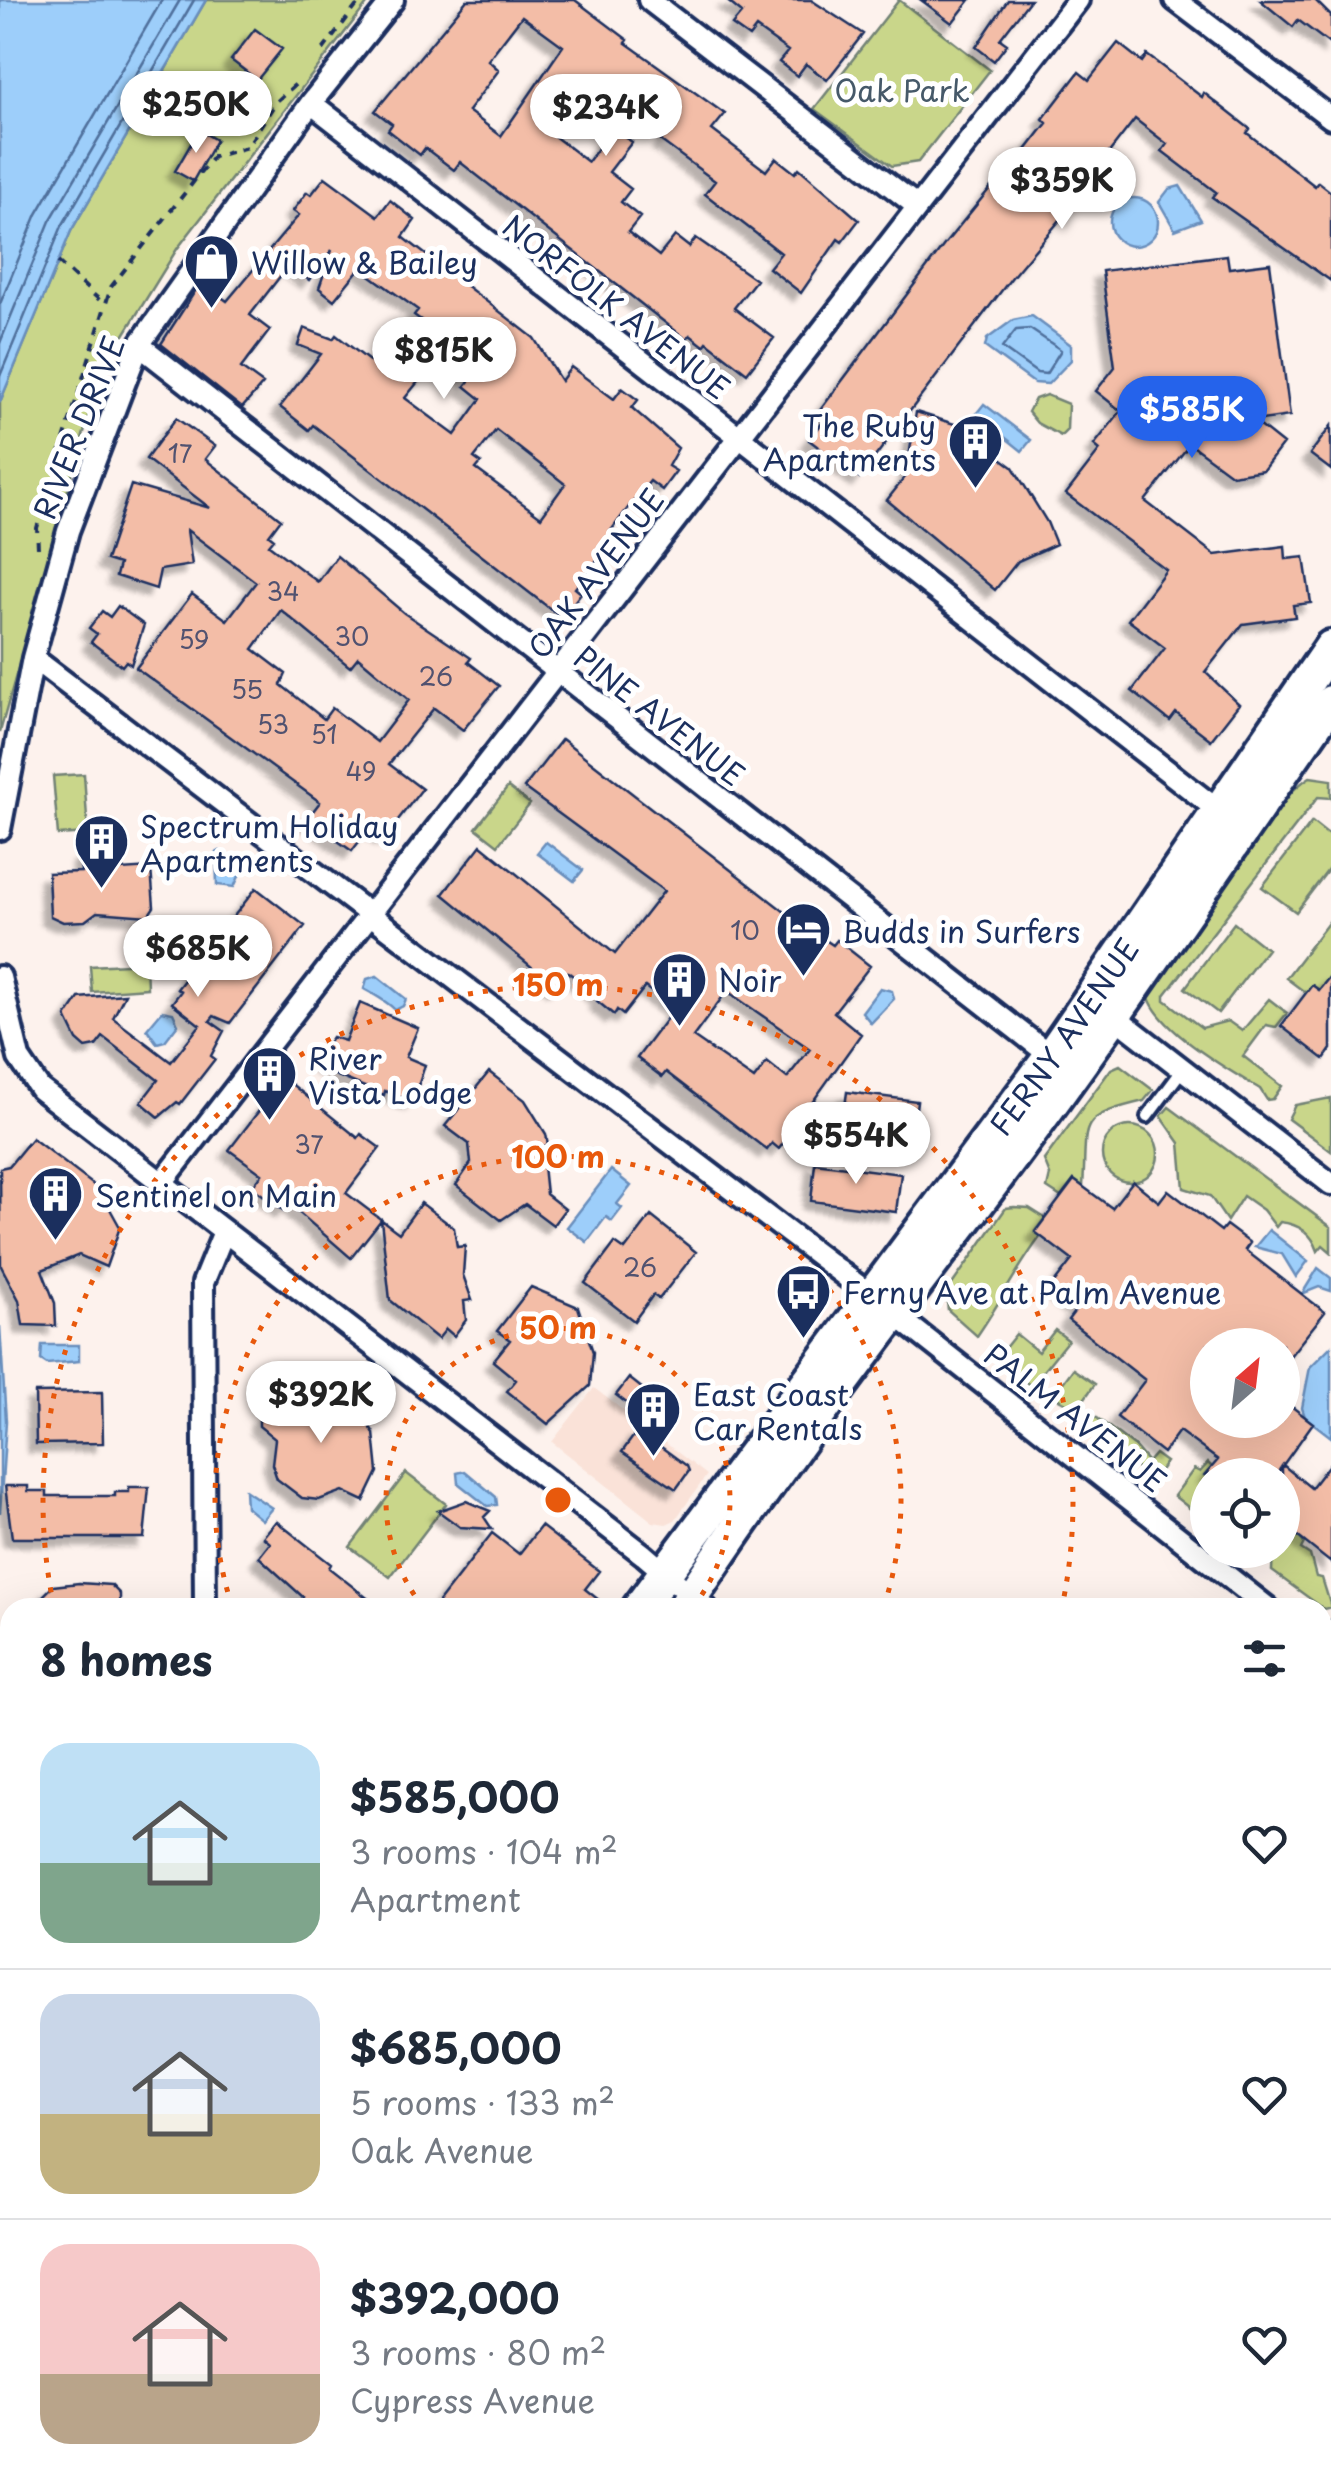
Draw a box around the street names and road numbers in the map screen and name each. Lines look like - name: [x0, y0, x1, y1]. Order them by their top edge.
- street label: NORFOLK AVENUE: [494, 203, 740, 409]
- street label: RIVER DRIVE: [21, 329, 135, 525]
- street label: OAK AVENUE: [516, 478, 674, 668]
- street label: PINE AVENUE: [565, 634, 755, 796]
- street label: FERNY AVENUE: [977, 928, 1148, 1144]
- street label: PALM AVENUE: [975, 1331, 1177, 1503]

